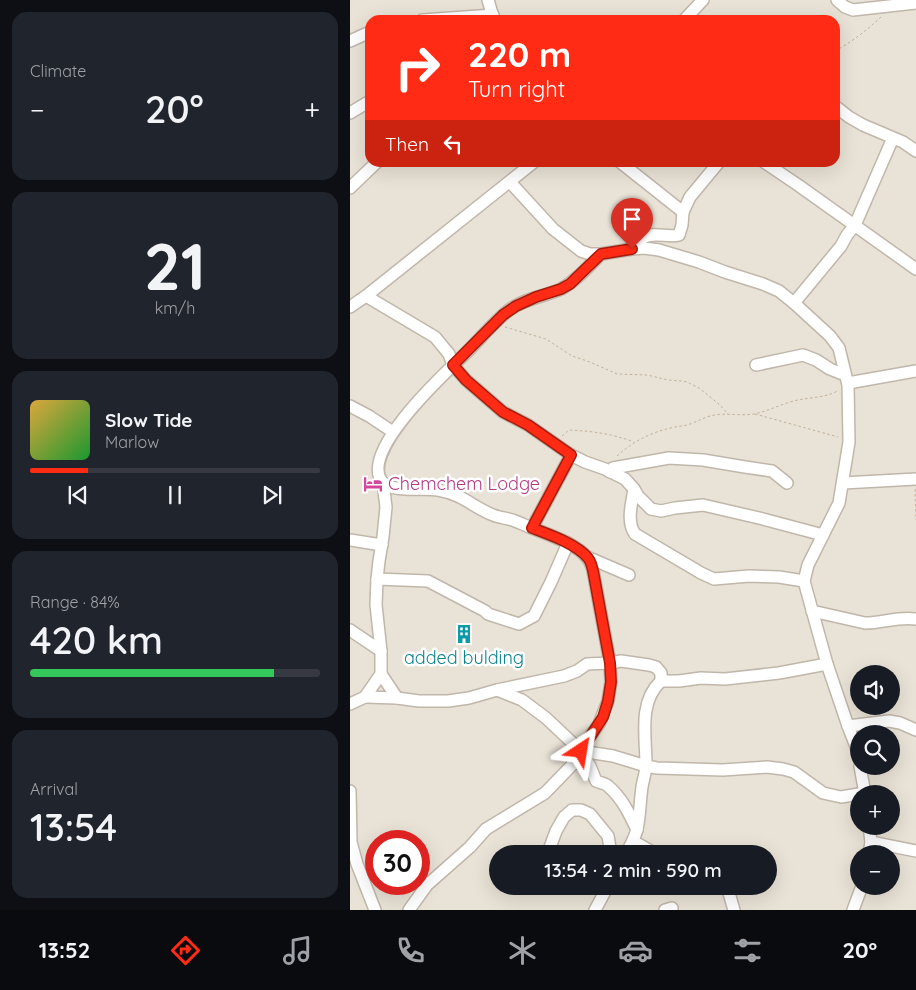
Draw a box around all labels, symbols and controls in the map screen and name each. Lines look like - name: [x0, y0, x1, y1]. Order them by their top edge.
- text: 220 m: [468, 32, 571, 76]
- icon: right: [385, 35, 450, 100]
- text: Climate: [30, 61, 86, 81]
- text: Turn right: [468, 75, 565, 103]
- text: 20°: [145, 85, 204, 133]
- text: −: [30, 92, 45, 127]
- text: +: [304, 92, 320, 127]
- icon: left: [439, 130, 467, 158]
- text: Then: [385, 132, 429, 156]
- pin: [611, 198, 653, 249]
- icon: arrive: [618, 205, 646, 233]
- text: 21: [144, 225, 206, 306]
- text: km/h: [155, 298, 195, 318]
- text: Slow Tide: [105, 408, 193, 432]
- text: Marlow: [105, 432, 159, 452]
- place label: Chemchem Lodge: [388, 472, 540, 495]
- hotel icon: Chemchem Lodge: [362, 473, 384, 495]
- icon: previous: [64, 481, 92, 509]
- icon: pause: [161, 481, 189, 509]
- icon: next: [258, 481, 286, 509]
- text: Range · 84%: [30, 592, 120, 612]
- text: 420 km: [30, 616, 163, 664]
- building icon: added bulding: [453, 623, 475, 645]
- place label: added bulding: [404, 646, 524, 669]
- map controls: [850, 665, 900, 895]
- button: sound: [850, 665, 900, 715]
- position arrow: [554, 724, 606, 776]
- button: search: [850, 725, 900, 775]
- text: Arrival: [30, 779, 78, 799]
- button: +: [850, 785, 900, 835]
- text: 13:54: [30, 803, 117, 851]
- speed limit sign: 30: [365, 830, 430, 895]
- button: −: [850, 845, 900, 895]
- text: 13:54 · 2 min · 590 m: [544, 858, 722, 882]
- icon: directions: [168, 933, 203, 968]
- icon: music: [280, 933, 315, 968]
- icon: phone: [393, 933, 428, 968]
- icon: climate: [505, 933, 540, 968]
- icon: car: [618, 933, 653, 968]
- icon: filters: [730, 933, 765, 968]
- text: 13:52: [39, 936, 90, 964]
- text: 20°: [842, 936, 877, 964]

